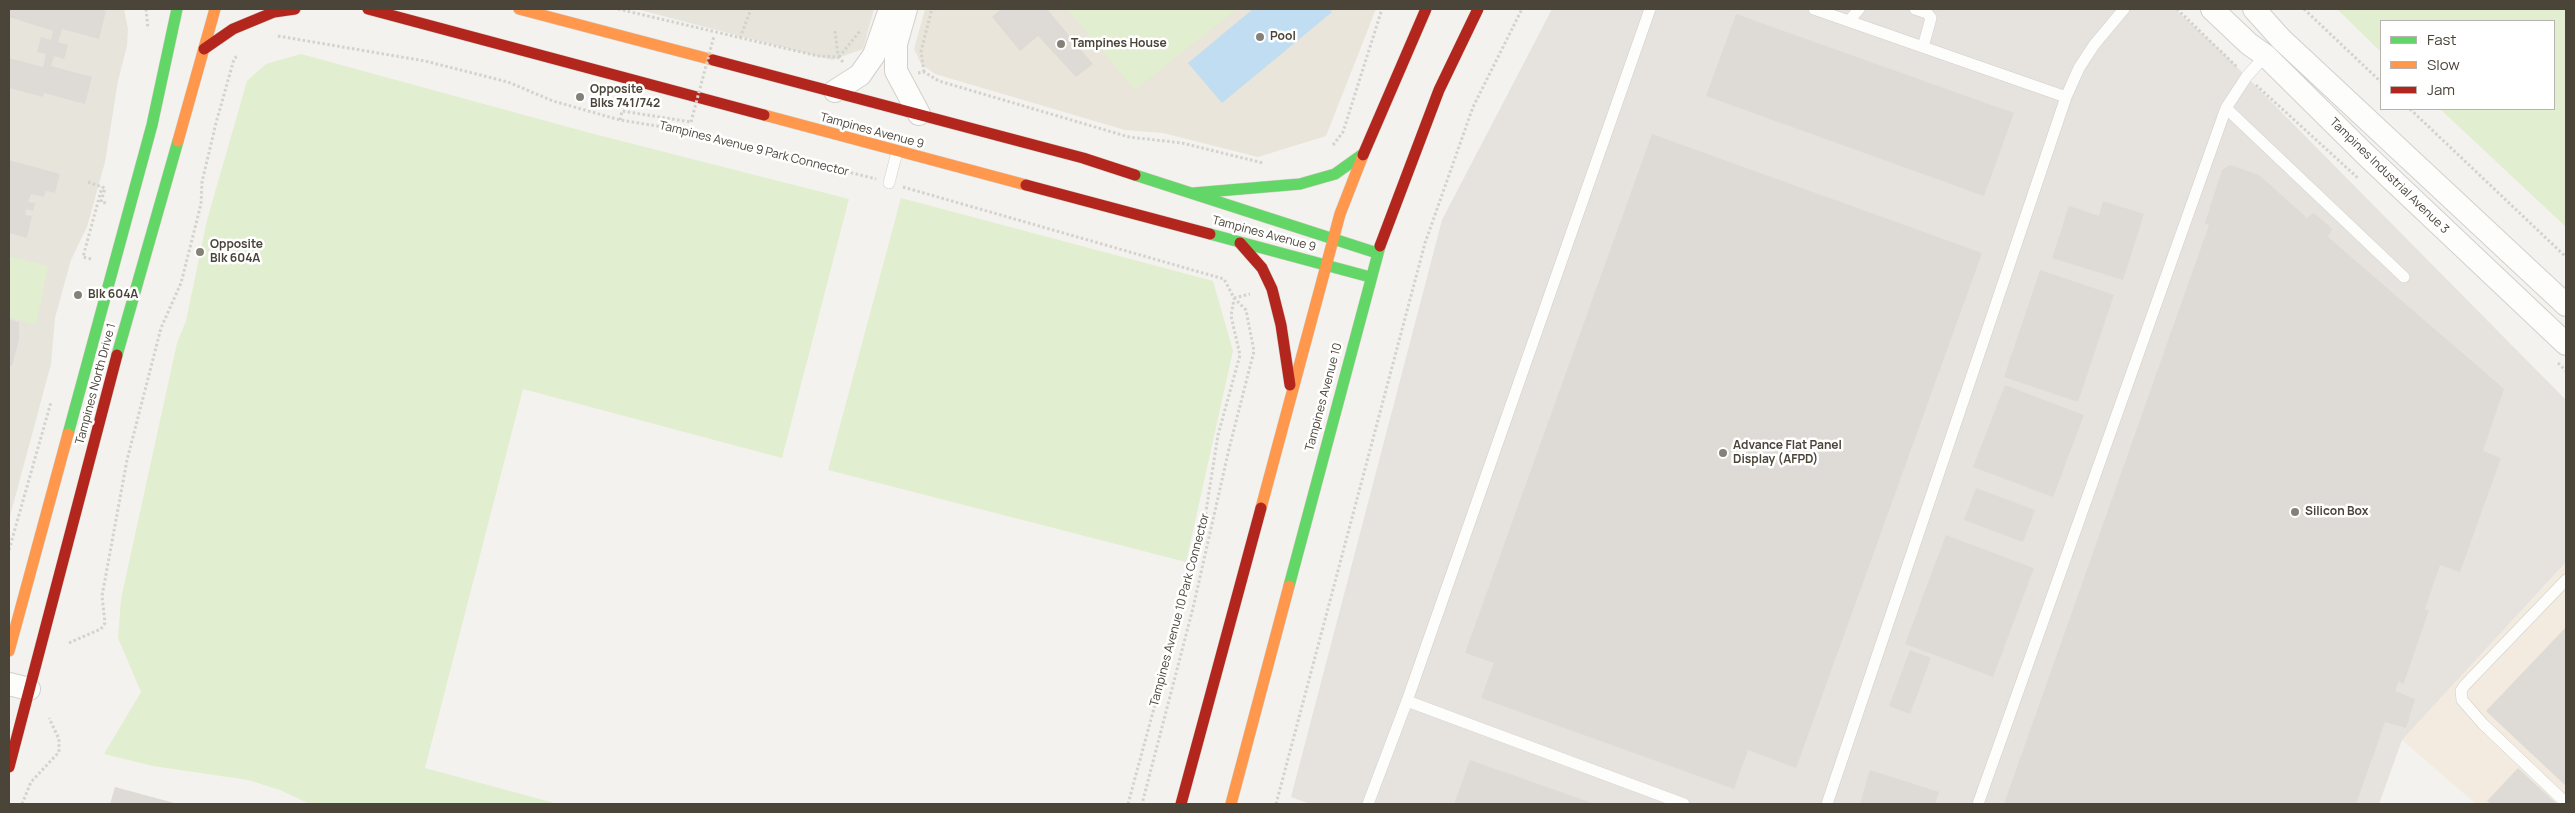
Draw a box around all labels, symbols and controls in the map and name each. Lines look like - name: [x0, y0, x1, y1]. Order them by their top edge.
- legend: [2380, 20, 2555, 110]
- text: Fast: [2427, 29, 2456, 50]
- place label: Pool: [1270, 30, 1296, 44]
- marker: Pool: [1254, 31, 1266, 43]
- place label: Tampines House: [1071, 37, 1167, 51]
- marker: Tampines House: [1055, 38, 1067, 50]
- text: Slow: [2427, 54, 2460, 75]
- text: Jam: [2427, 79, 2455, 100]
- place label: Opposite Blks 741/742: [590, 83, 660, 111]
- marker: Opposite Blks 741/742: [574, 91, 586, 103]
- street label: Tampines Avenue 9: [819, 110, 925, 152]
- street label: Tampines Industrial Avenue 3: [2326, 115, 2452, 237]
- street label: Tampines Avenue 9 Park Connector: [658, 118, 850, 180]
- street label: Tampines Avenue 9: [1211, 213, 1317, 255]
- place label: Opposite Blk 604A: [210, 238, 263, 266]
- marker: Opposite Blk 604A: [194, 246, 206, 258]
- place label: Blk 604A: [88, 288, 138, 302]
- marker: Blk 604A: [72, 289, 84, 301]
- street label: Tampines North Drive 1: [73, 322, 119, 446]
- street label: Tampines Avenue 10: [1303, 341, 1345, 453]
- place label: Advance Flat Panel Display (AFPD): [1733, 439, 1842, 467]
- marker: Advance Flat Panel Display (AFPD): [1717, 447, 1729, 459]
- place label: Silicon Box: [2305, 505, 2368, 519]
- marker: Silicon Box: [2289, 506, 2301, 518]
- street label: Tampines Avenue 10 Park Connector: [1147, 512, 1213, 708]

